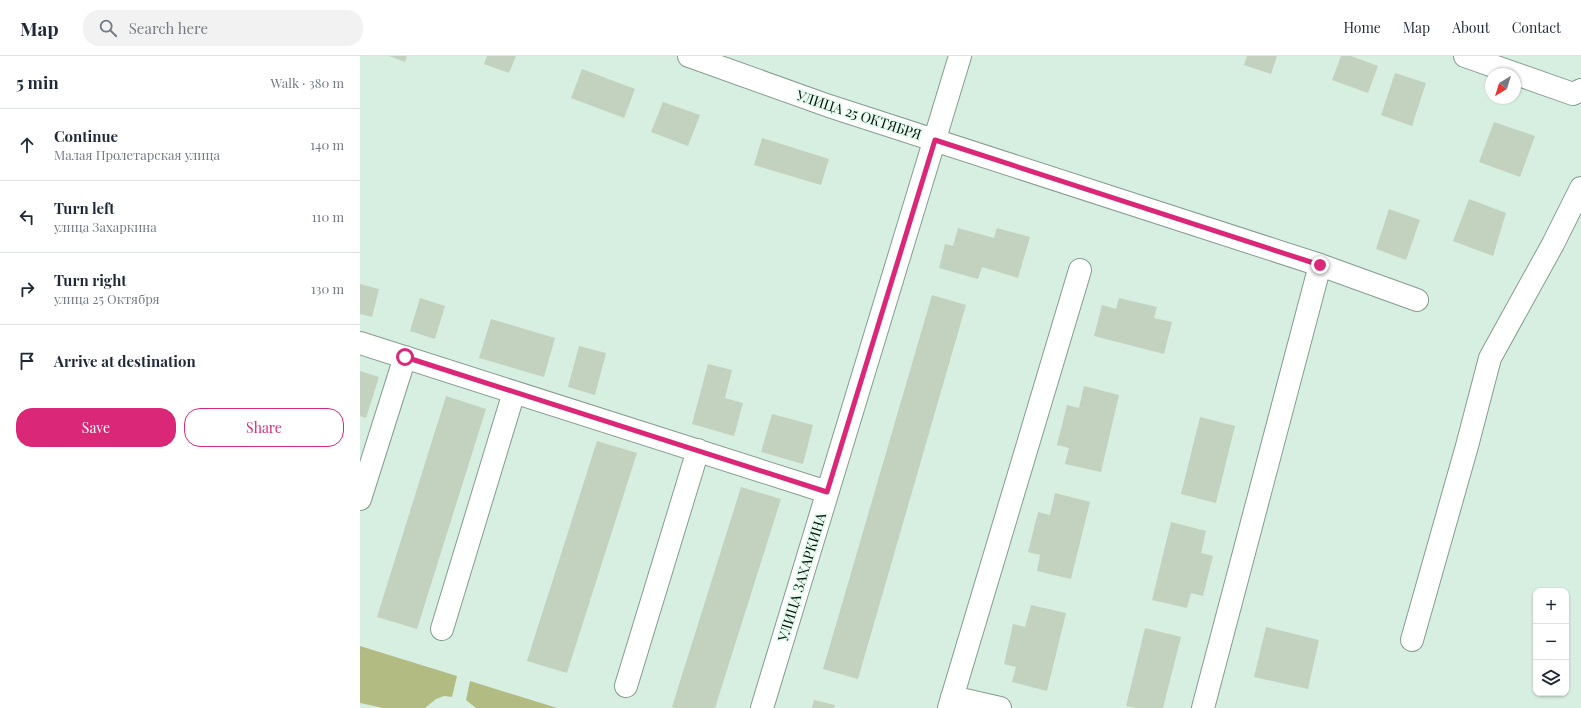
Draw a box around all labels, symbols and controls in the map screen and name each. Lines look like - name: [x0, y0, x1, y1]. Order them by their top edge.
- search box: [83, 10, 363, 46]
- text: Map: [20, 15, 59, 41]
- icon: search: [97, 17, 119, 39]
- text: Search here: [129, 18, 208, 38]
- text: Home: [1343, 18, 1381, 37]
- text: Map: [1403, 18, 1430, 37]
- text: About: [1452, 18, 1490, 37]
- text: Contact: [1512, 18, 1561, 37]
- north arrow: [1485, 68, 1521, 104]
- text: 5 min: [16, 71, 59, 93]
- text: Walk · 380 m: [271, 74, 344, 91]
- street label: УЛИЦА 25 ОКТЯБРЯ: [793, 85, 924, 144]
- text: Continue: [54, 126, 118, 146]
- icon: ahead: [16, 134, 38, 156]
- text: 140 m: [310, 136, 344, 153]
- text: Малая Пролетарская улица: [54, 146, 220, 163]
- text: Turn left: [54, 198, 115, 218]
- icon: left: [16, 206, 38, 228]
- text: 110 m: [312, 208, 344, 225]
- text: улица Захаркина: [54, 218, 157, 235]
- route end: [1311, 256, 1329, 274]
- text: Turn right: [54, 270, 127, 290]
- icon: right: [16, 278, 38, 300]
- text: 130 m: [311, 280, 344, 297]
- text: улица 25 Октября: [54, 290, 159, 307]
- route start: [396, 348, 414, 366]
- icon: arrive: [16, 350, 38, 372]
- text: Arrive at destination: [54, 351, 196, 371]
- button: Save: [16, 408, 176, 447]
- button: Share: [184, 408, 344, 447]
- street label: УЛИЦА ЗАХАРКИНА: [773, 510, 830, 645]
- map controls: [1533, 588, 1569, 696]
- button: +: [1533, 588, 1569, 624]
- button: −: [1533, 624, 1569, 660]
- button: layers: [1533, 660, 1569, 696]

